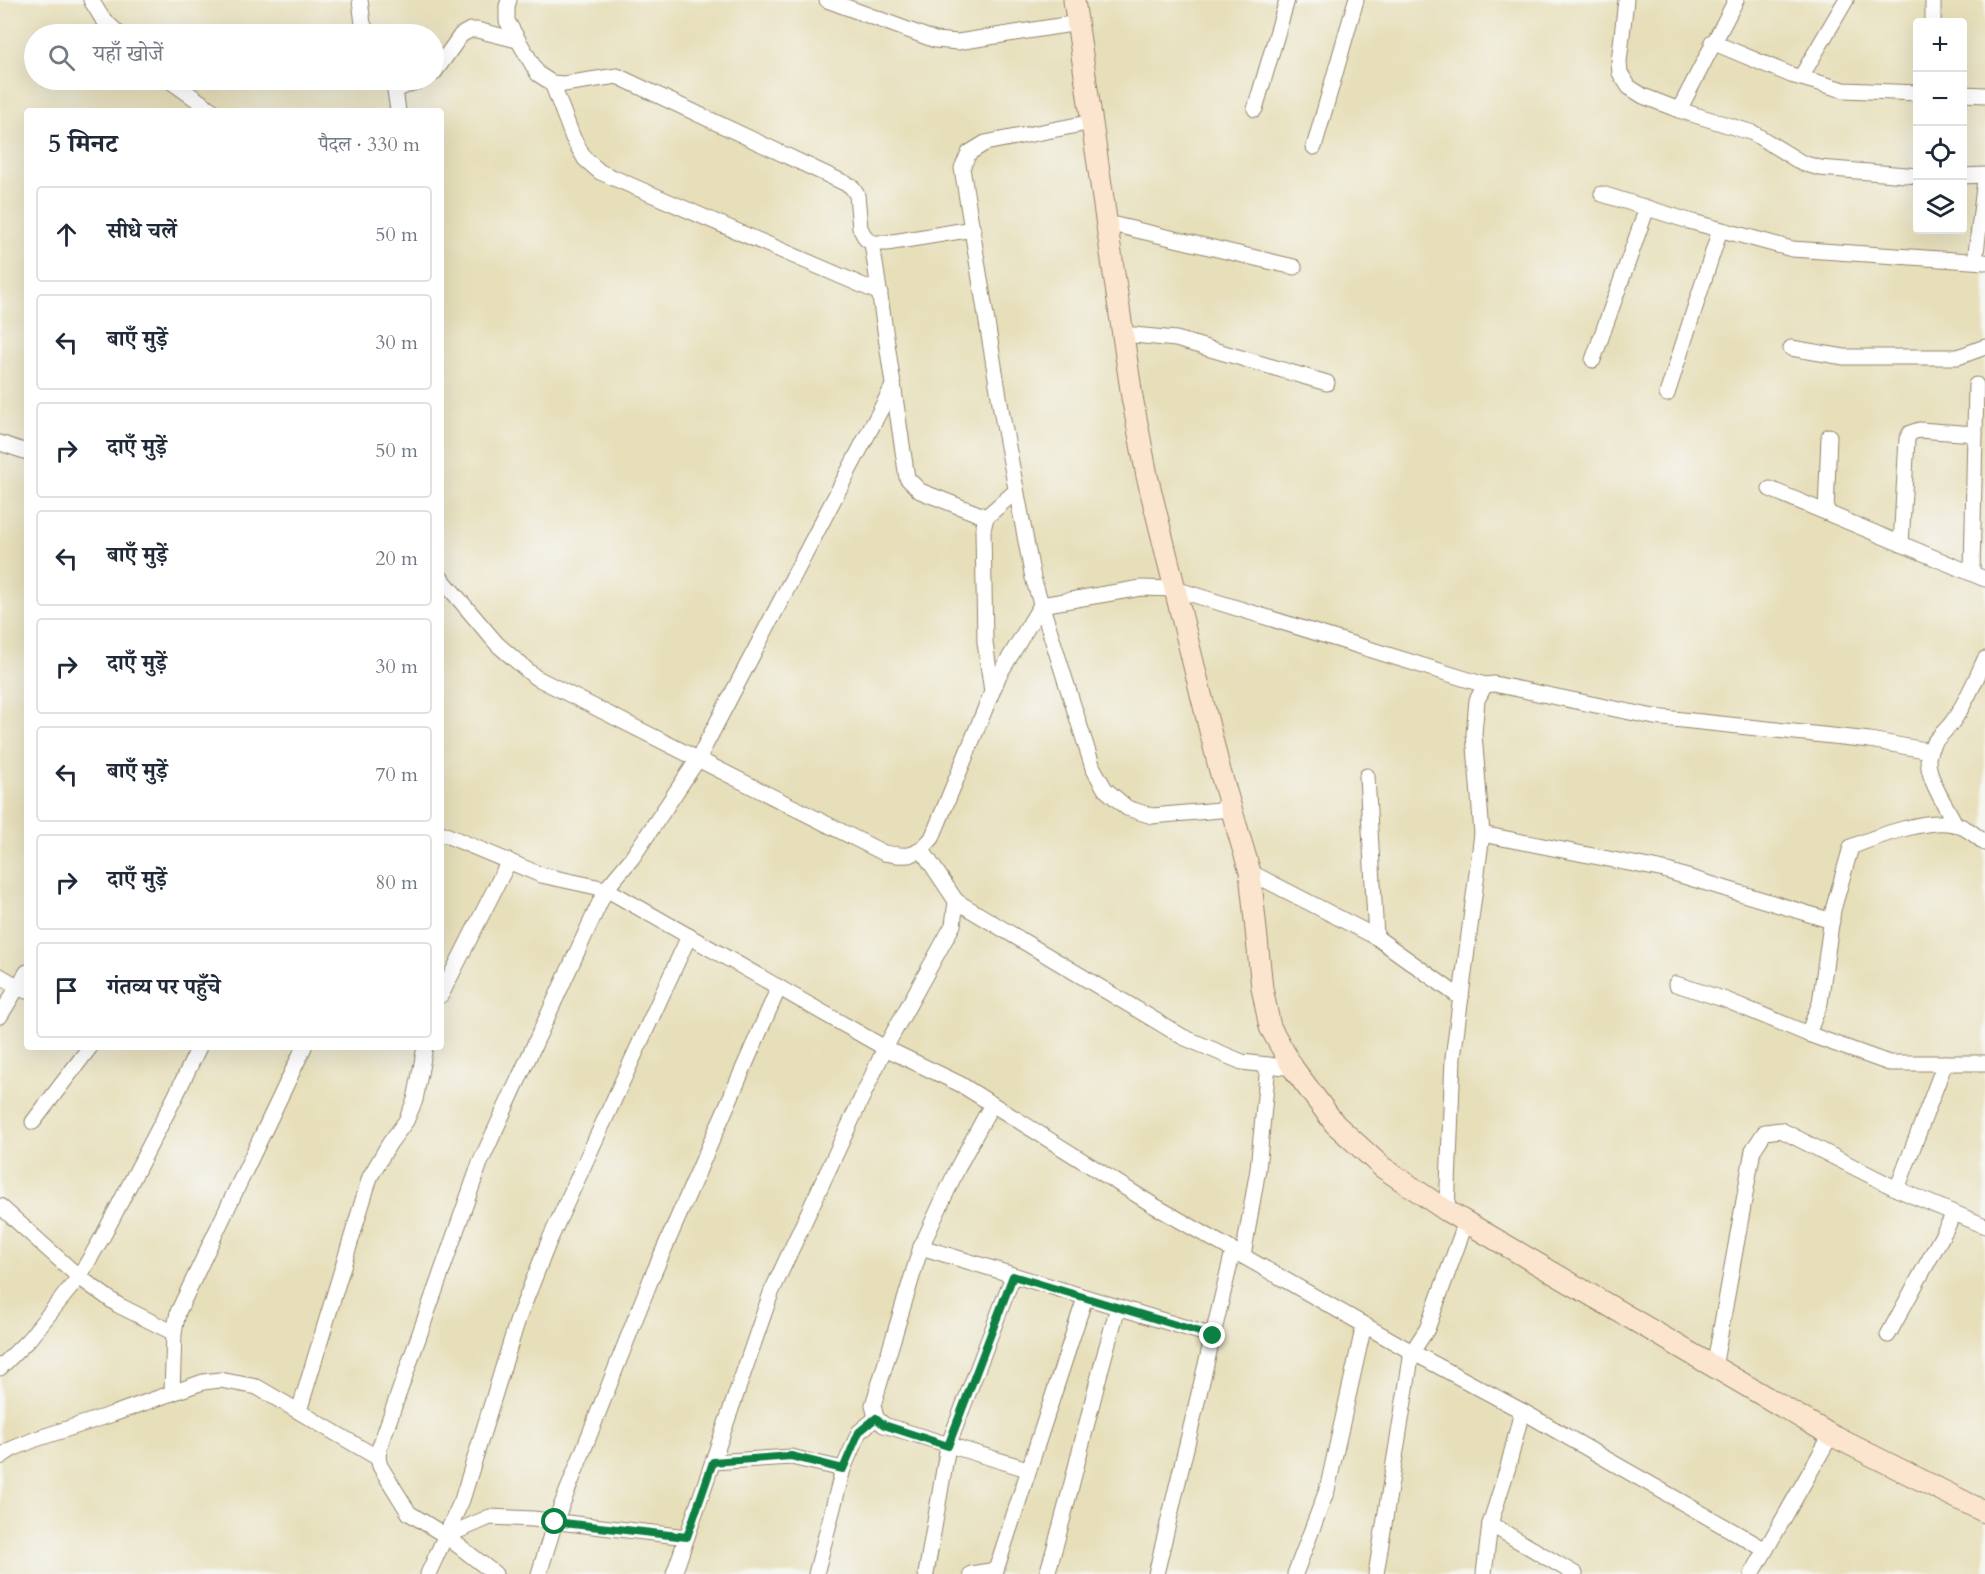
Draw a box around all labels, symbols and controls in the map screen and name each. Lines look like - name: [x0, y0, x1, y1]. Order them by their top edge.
- map controls: [1913, 18, 1967, 234]
- button: +: [1913, 18, 1967, 72]
- search box: [24, 24, 444, 90]
- text: यहाँ खोजें: [93, 39, 163, 69]
- icon: search: [45, 41, 78, 74]
- button: −: [1913, 72, 1967, 126]
- text: 5 मिनट: [48, 126, 118, 161]
- button: locate: [1913, 126, 1967, 180]
- text: पैदल · 330 m: [318, 131, 420, 158]
- button: layers: [1913, 180, 1967, 234]
- text: सीधे चलें: [107, 216, 177, 246]
- icon: ahead: [50, 218, 83, 251]
- text: 50 m: [375, 221, 418, 248]
- text: बाएँ मुड़ें: [107, 324, 167, 354]
- icon: left: [50, 326, 83, 359]
- text: 30 m: [375, 329, 418, 356]
- text: दाएँ मुड़ें: [107, 432, 167, 462]
- icon: right: [50, 434, 83, 467]
- text: 50 m: [375, 437, 418, 464]
- text: बाएँ मुड़ें: [107, 540, 167, 570]
- icon: left: [50, 542, 83, 575]
- text: 20 m: [375, 545, 418, 572]
- text: दाएँ मुड़ें: [107, 648, 167, 678]
- icon: right: [50, 650, 83, 683]
- text: 30 m: [375, 653, 418, 680]
- text: बाएँ मुड़ें: [107, 756, 167, 786]
- icon: left: [50, 758, 83, 791]
- text: 70 m: [375, 761, 418, 788]
- text: दाएँ मुड़ें: [107, 864, 167, 894]
- icon: right: [50, 866, 83, 899]
- text: 80 m: [375, 869, 418, 896]
- text: गंतव्य पर पहुँचे: [107, 972, 221, 1002]
- icon: arrive: [50, 974, 83, 1007]
- route end: [1199, 1322, 1225, 1348]
- route start: [541, 1508, 567, 1534]

